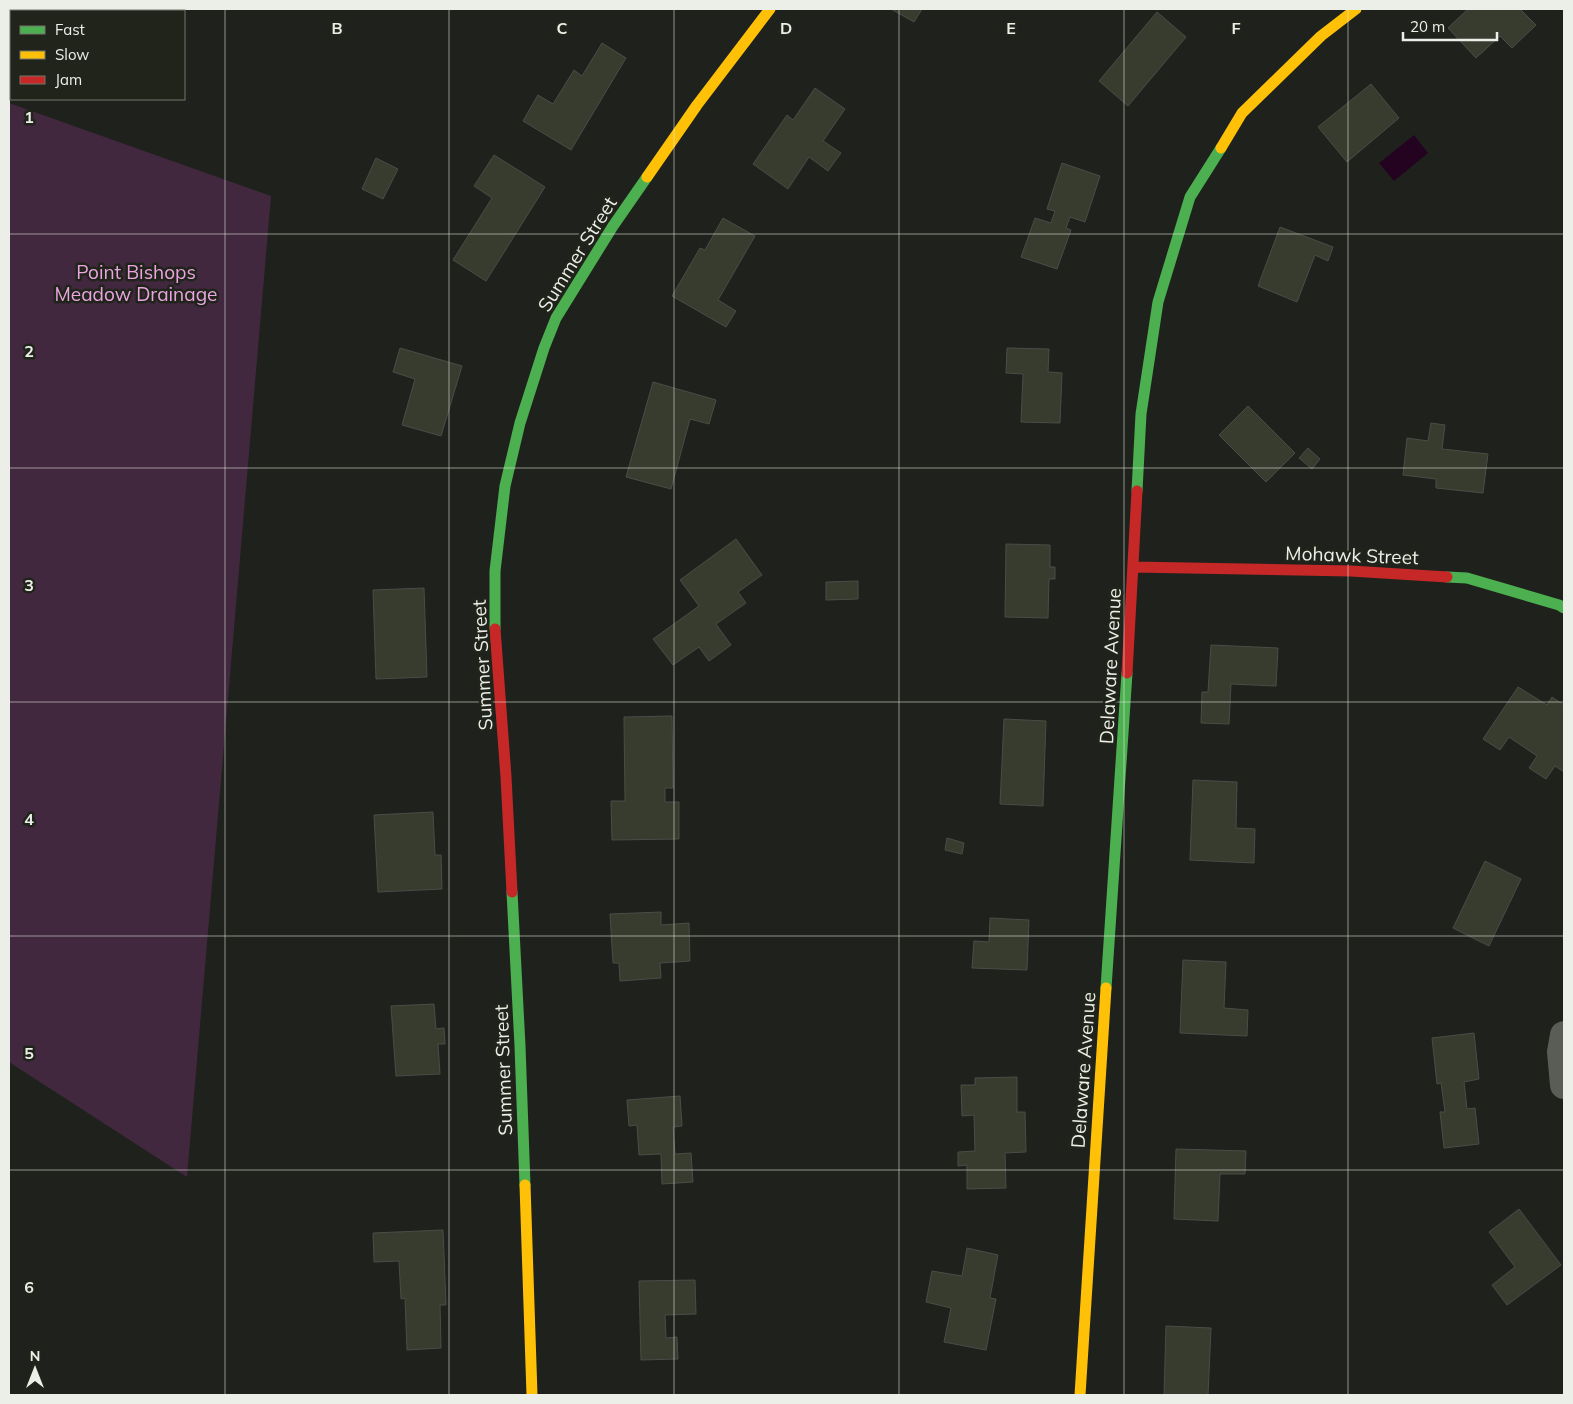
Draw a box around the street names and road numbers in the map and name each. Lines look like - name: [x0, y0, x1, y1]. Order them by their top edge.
- street label: Summer Street: [532, 192, 622, 316]
- street label: Mohawk Street: [1285, 541, 1419, 569]
- street label: Delaware Avenue: [1094, 587, 1126, 745]
- street label: Summer Street: [467, 599, 497, 731]
- street label: Delaware Avenue: [1066, 991, 1100, 1149]
- street label: Summer Street: [489, 1004, 517, 1136]

